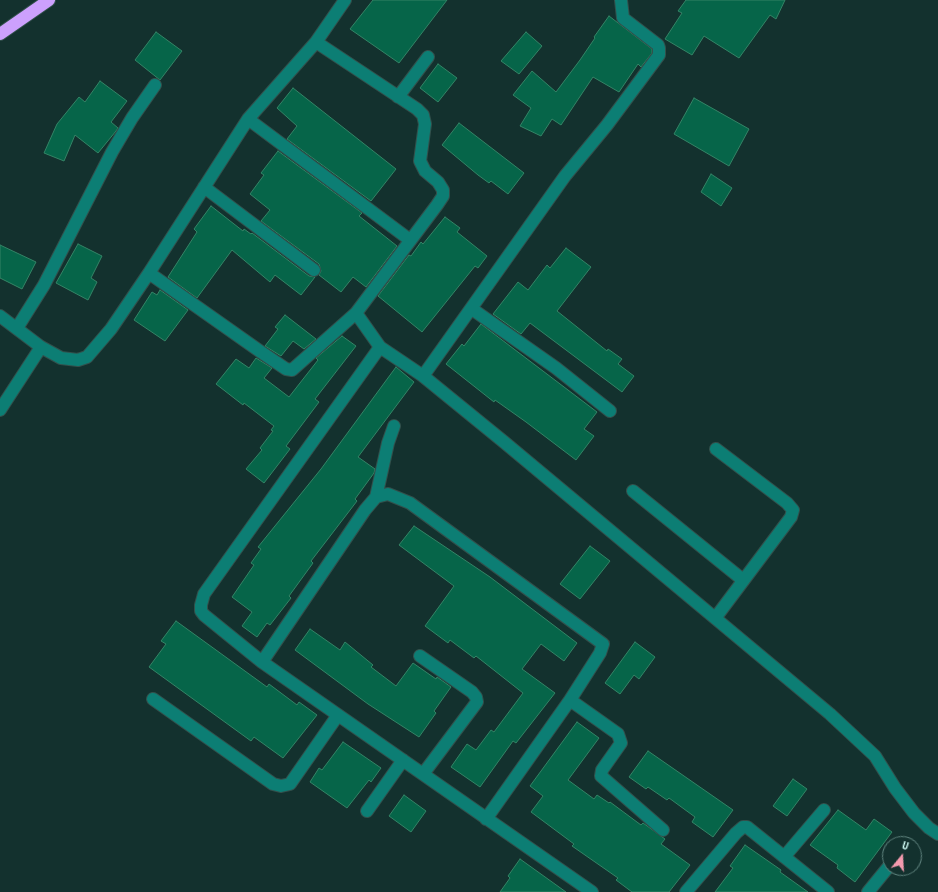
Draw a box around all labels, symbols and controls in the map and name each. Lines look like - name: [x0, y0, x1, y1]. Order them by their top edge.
- north arrow: [882, 836, 922, 876]
- text: U: [901, 838, 910, 853]

